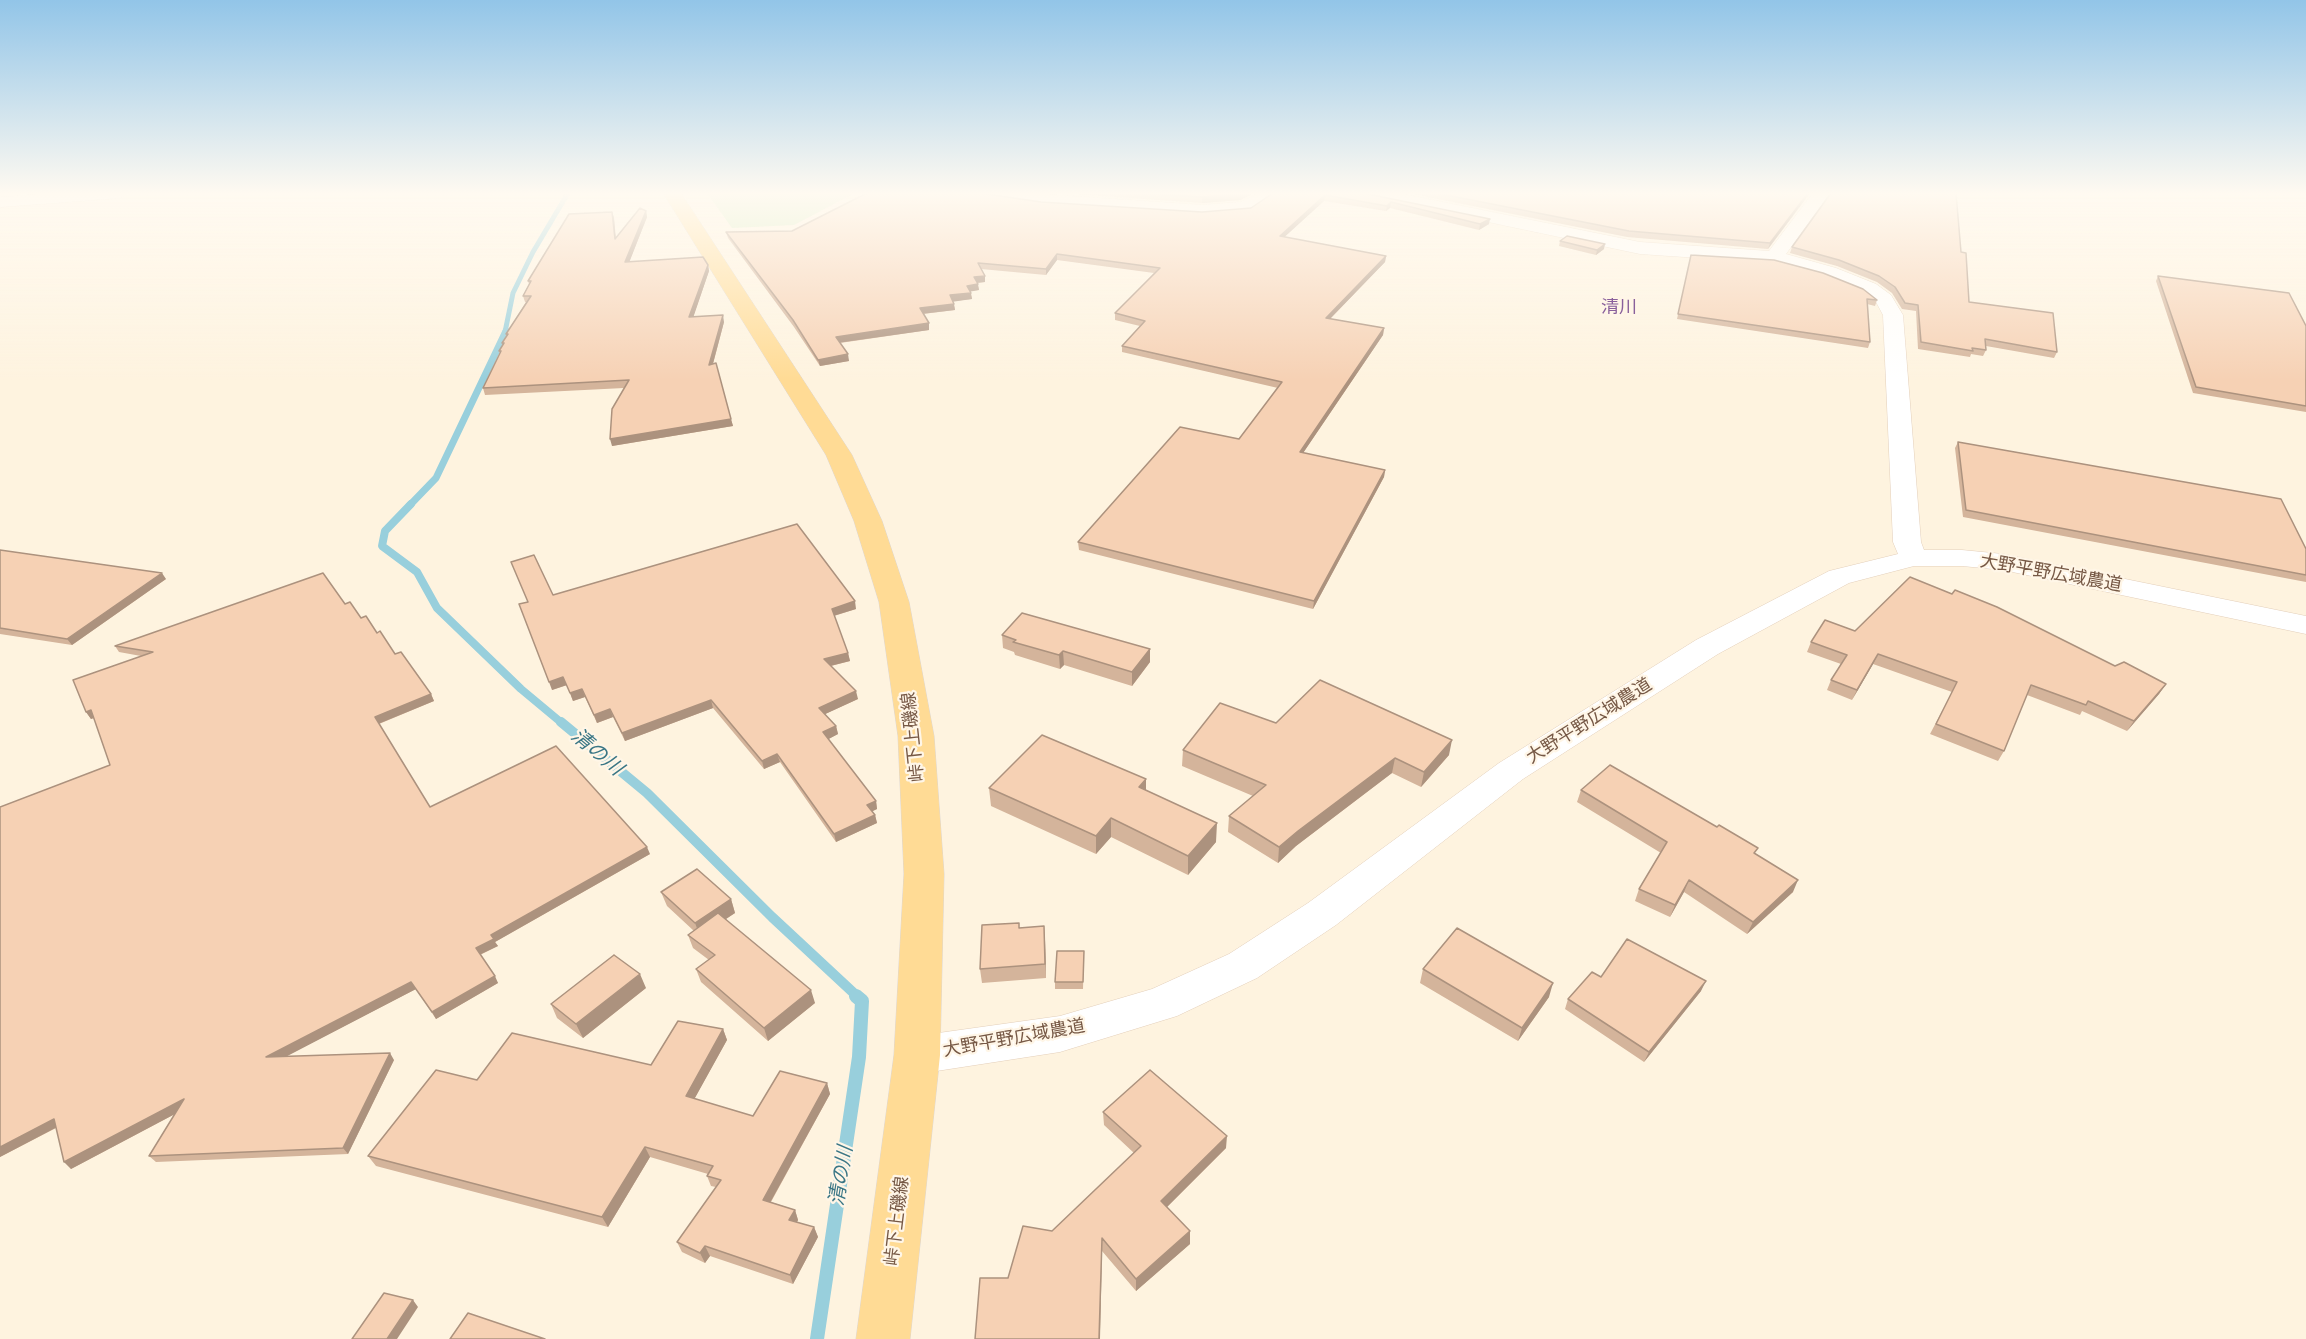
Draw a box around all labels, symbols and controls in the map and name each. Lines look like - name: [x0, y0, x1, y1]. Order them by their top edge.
- district label: 清川: [1601, 296, 1637, 318]
- street label: 大野平野広域農道: [1978, 550, 2124, 596]
- street label: 大野平野広域農道: [1522, 674, 1656, 768]
- street label: 峠下上磯線: [898, 691, 928, 783]
- water label: 清の川: [566, 724, 628, 780]
- street label: 大野平野広域農道: [941, 1015, 1087, 1061]
- water label: 清の川: [824, 1144, 858, 1208]
- street label: 峠下上磯線: [881, 1175, 913, 1267]

